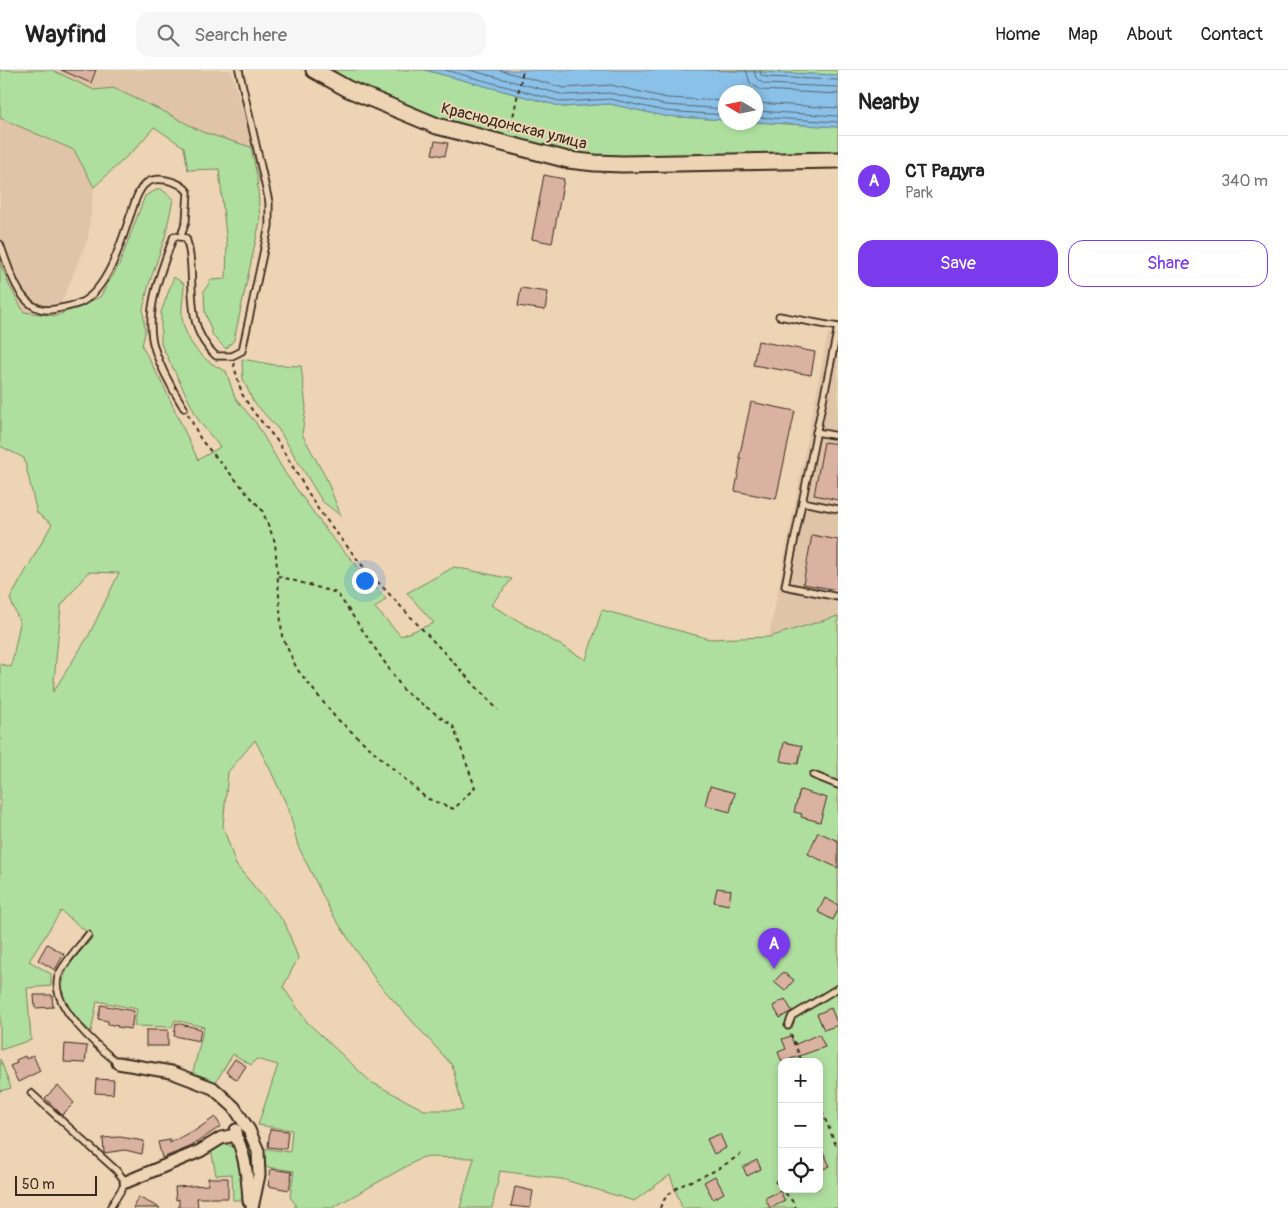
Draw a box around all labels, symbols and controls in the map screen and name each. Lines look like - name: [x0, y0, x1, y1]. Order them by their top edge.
- search box: [136, 12, 486, 57]
- text: Wayfind: [25, 20, 106, 49]
- icon: search: [154, 21, 182, 49]
- text: Search here: [194, 23, 287, 47]
- text: Home: [995, 23, 1040, 46]
- text: Map: [1068, 23, 1098, 46]
- text: About: [1126, 23, 1172, 46]
- text: Contact: [1200, 23, 1263, 46]
- north arrow: [718, 85, 763, 130]
- text: Nearby: [858, 89, 919, 116]
- street label: Краснодонская улица: [439, 98, 589, 154]
- text: СТ Радуга: [905, 159, 985, 183]
- text: A: [869, 171, 879, 191]
- text: 340 m: [1221, 171, 1268, 191]
- text: Park: [905, 183, 933, 203]
- button: Save: [858, 240, 1058, 287]
- button: Share: [1068, 240, 1268, 287]
- your location: [352, 568, 378, 594]
- pin: A: [758, 928, 790, 969]
- map controls: [778, 1058, 823, 1193]
- button: +: [778, 1058, 823, 1103]
- button: −: [778, 1103, 823, 1148]
- button: locate: [778, 1148, 823, 1193]
- scale bar: [15, 1173, 98, 1196]
- text: 50 m: [22, 1176, 55, 1193]

